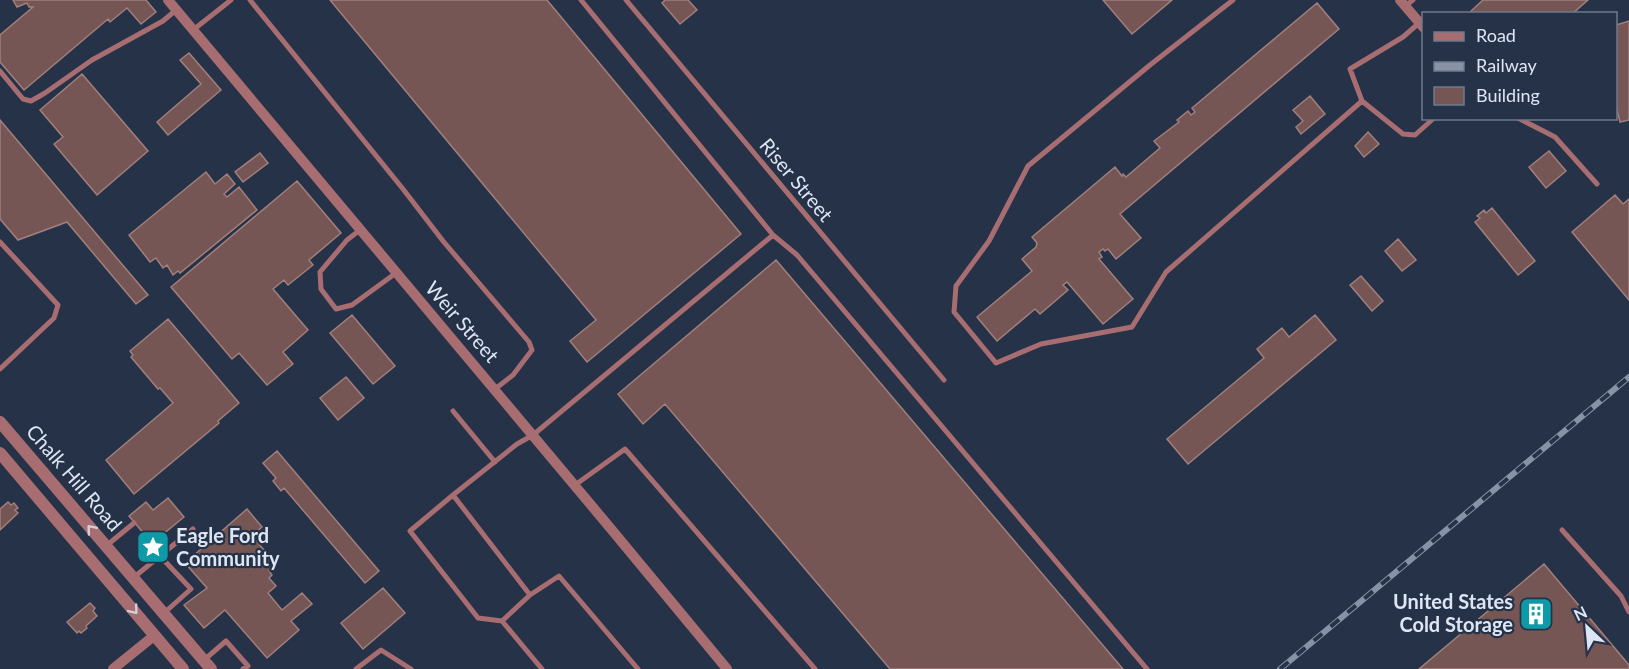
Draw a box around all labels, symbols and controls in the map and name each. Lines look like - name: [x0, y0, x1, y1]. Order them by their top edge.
- legend: [1422, 12, 1617, 120]
- text: Road: [1476, 24, 1516, 46]
- text: Railway: [1476, 54, 1537, 76]
- text: Building: [1476, 84, 1540, 106]
- street label: Riser Street: [755, 133, 838, 226]
- street label: Weir Street: [421, 276, 504, 367]
- street label: Chalk Hill Road: [22, 419, 128, 536]
- place label: Eagle Ford Community: [176, 523, 280, 570]
- one-way arrow: [88, 525, 99, 536]
- place icon: Eagle Ford Community: [135, 529, 171, 565]
- place label: United States Cold Storage: [1393, 589, 1513, 636]
- building icon: United States Cold Storage: [1518, 596, 1554, 632]
- north arrow: [1557, 597, 1617, 657]
- text: N: [1571, 602, 1590, 624]
- one-way arrow: [126, 603, 137, 614]

